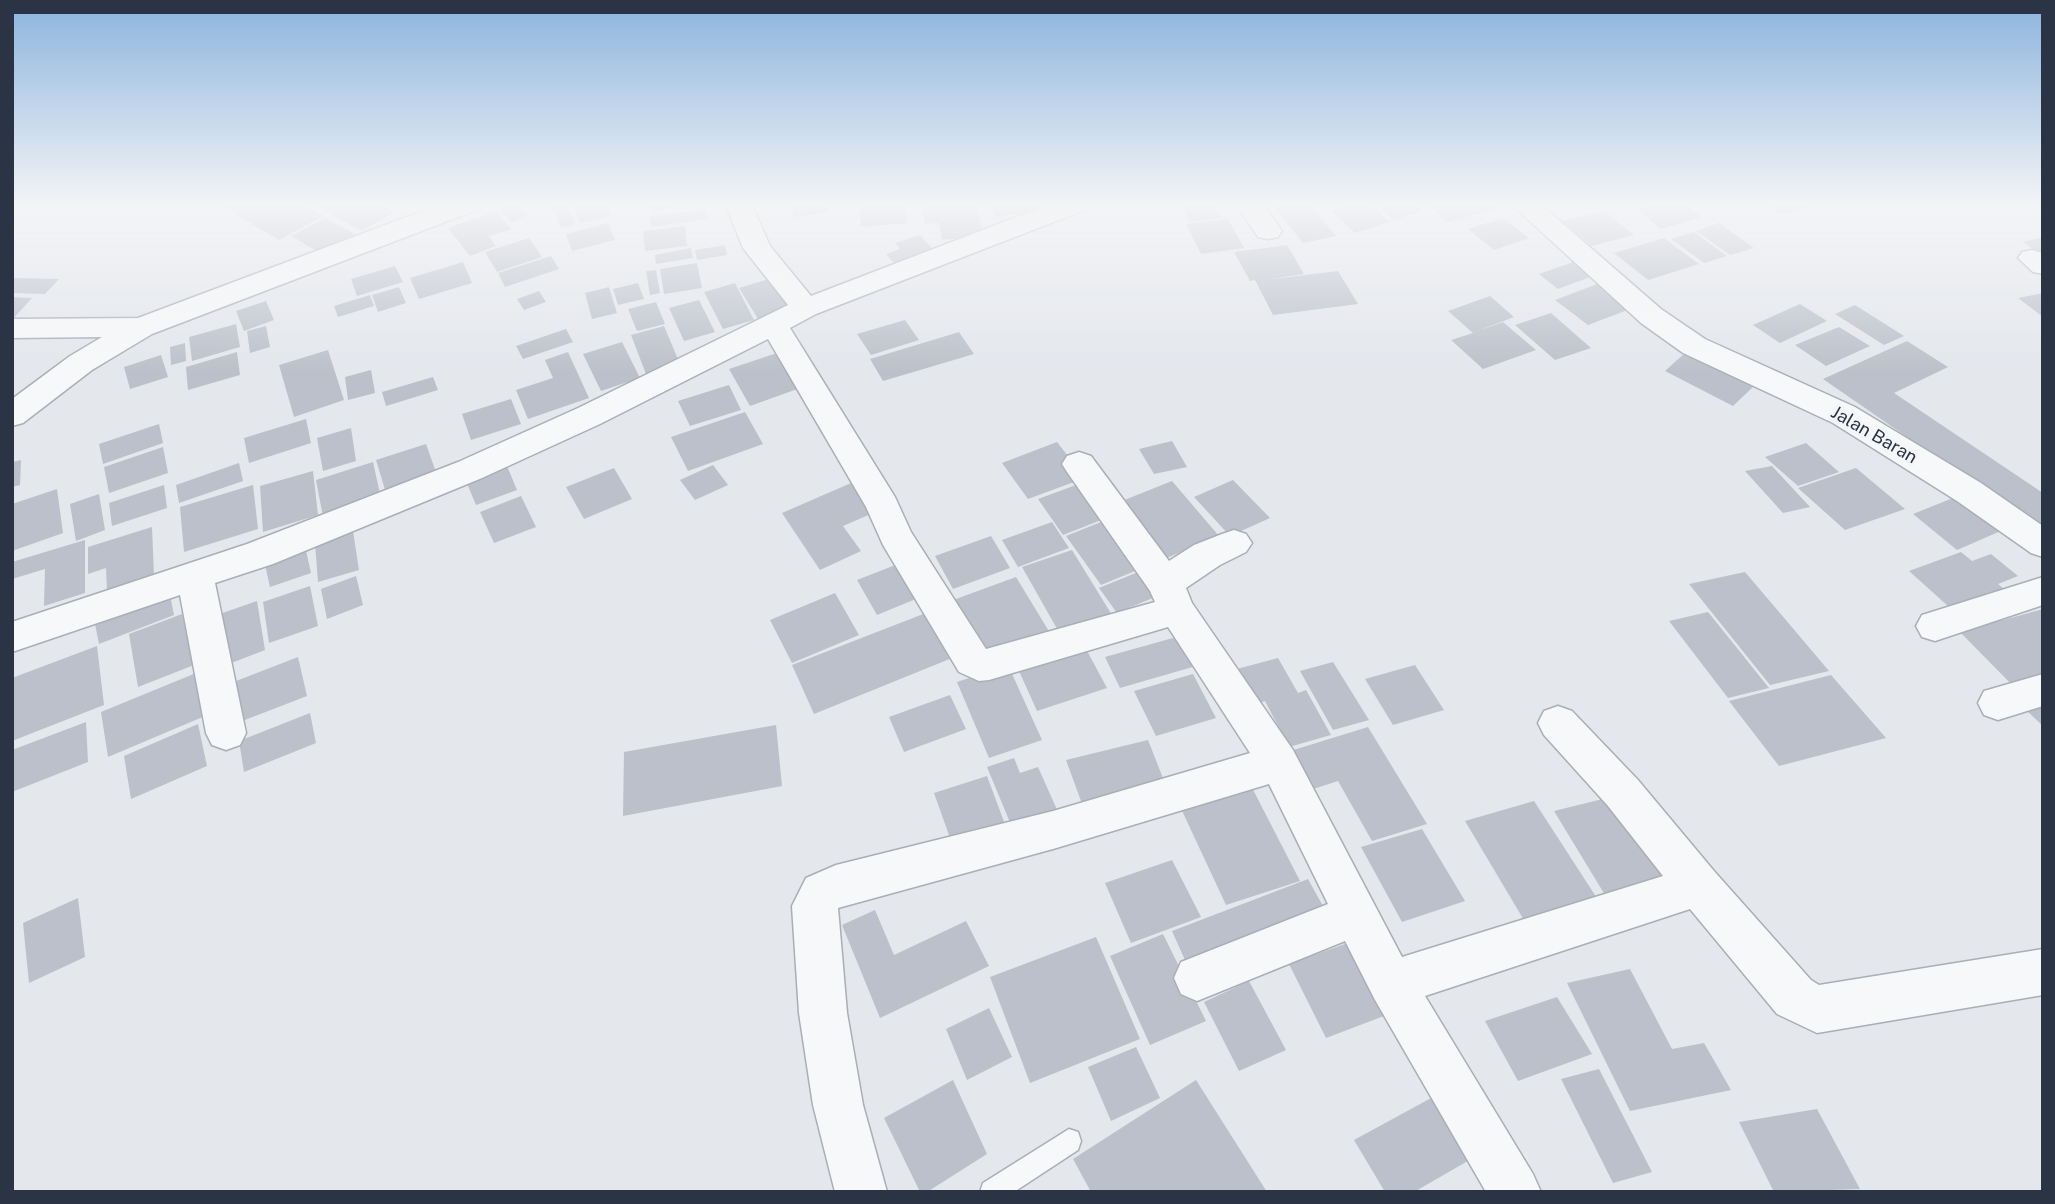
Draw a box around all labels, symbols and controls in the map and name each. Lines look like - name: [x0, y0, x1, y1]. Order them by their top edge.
- street label: Jalan Baran: [1827, 402, 1921, 468]

